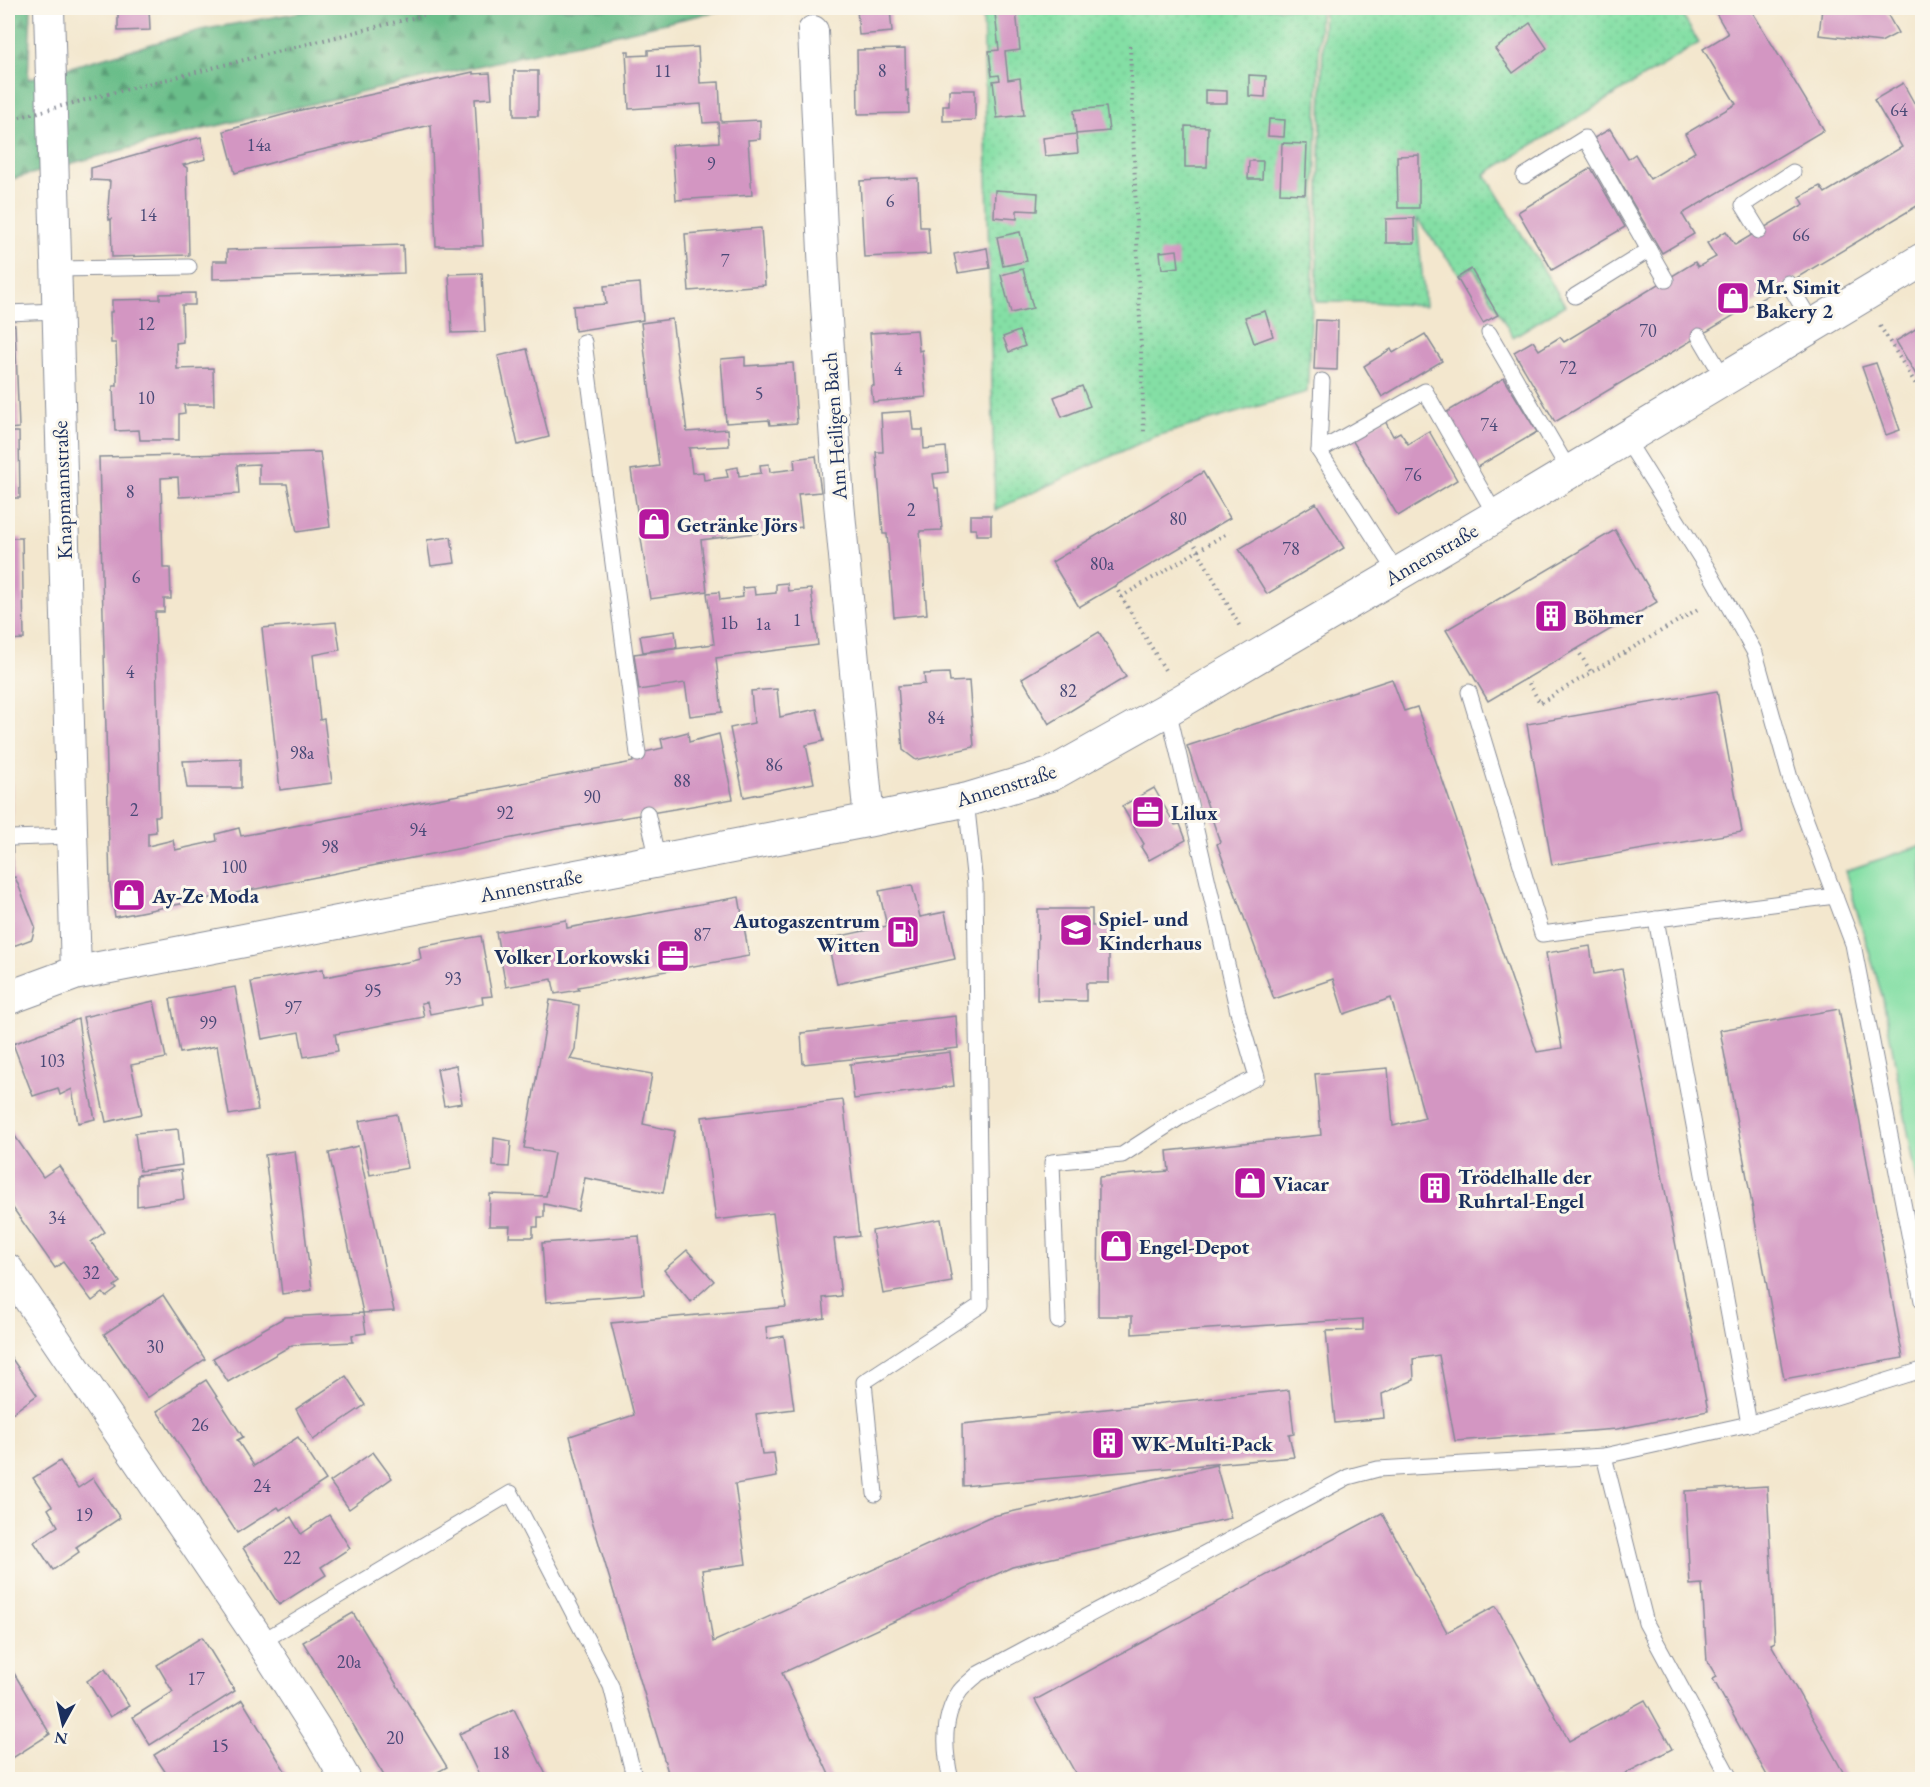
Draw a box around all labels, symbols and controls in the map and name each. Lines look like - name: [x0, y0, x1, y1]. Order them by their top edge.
- house number: 11: [654, 59, 672, 82]
- house number: 8: [878, 59, 886, 82]
- house number: 64: [1890, 98, 1908, 121]
- house number: 14a: [247, 133, 272, 156]
- house number: 9: [707, 152, 716, 175]
- house number: 6: [886, 189, 895, 212]
- house number: 14: [139, 203, 157, 226]
- house number: 66: [1792, 223, 1810, 246]
- house number: 7: [721, 249, 730, 272]
- place label: Mr. Simit Bakery 2: [1756, 273, 1841, 324]
- shop icon: Mr. Simit Bakery 2: [1715, 280, 1751, 316]
- house number: 12: [137, 312, 155, 335]
- house number: 70: [1639, 319, 1657, 342]
- street label: Am Heiligen Bach: [815, 351, 853, 502]
- house number: 72: [1559, 356, 1577, 379]
- house number: 4: [894, 357, 903, 380]
- house number: 5: [755, 382, 763, 405]
- house number: 10: [137, 386, 155, 409]
- house number: 74: [1480, 413, 1498, 436]
- street label: Knapmannstraße: [46, 420, 78, 560]
- house number: 76: [1404, 463, 1422, 486]
- house number: 8: [126, 480, 134, 503]
- house number: 2: [907, 498, 916, 521]
- shop icon: Getränke Jörs: [636, 506, 672, 542]
- house number: 80: [1169, 507, 1187, 530]
- place label: Getränke Jörs: [677, 511, 798, 538]
- street label: Annenstraße: [1379, 516, 1483, 592]
- house number: 78: [1282, 537, 1300, 560]
- house number: 80a: [1090, 552, 1115, 575]
- house number: 6: [132, 565, 141, 588]
- building icon: Böhmer: [1533, 598, 1569, 634]
- place label: Böhmer: [1574, 603, 1644, 630]
- house number: 1: [793, 608, 801, 631]
- house number: 1b: [720, 611, 738, 634]
- house number: 1a: [755, 612, 772, 635]
- house number: 4: [126, 660, 135, 683]
- house number: 82: [1059, 679, 1077, 702]
- house number: 84: [927, 706, 945, 729]
- house number: 98a: [290, 741, 315, 764]
- house number: 86: [765, 753, 783, 776]
- street label: Annenstraße: [952, 757, 1059, 813]
- house number: 88: [673, 769, 691, 792]
- house number: 90: [583, 785, 601, 808]
- office icon: Lilux: [1130, 794, 1166, 830]
- house number: 2: [130, 798, 139, 821]
- place label: Lilux: [1171, 799, 1218, 826]
- house number: 92: [496, 801, 514, 824]
- house number: 94: [409, 818, 427, 841]
- house number: 98: [321, 835, 339, 858]
- house number: 100: [221, 855, 247, 878]
- street label: Annenstraße: [477, 862, 584, 908]
- shop icon: Ay-Ze Moda: [111, 877, 147, 913]
- place label: Ay-Ze Moda: [151, 882, 260, 909]
- place label: Spiel- und Kinderhaus: [1099, 905, 1202, 956]
- place label: Autogaszentrum Witten: [732, 907, 880, 958]
- school or university icon: Spiel- und Kinderhaus: [1058, 912, 1094, 948]
- fuel station icon: Autogaszentrum Witten: [885, 914, 921, 950]
- house number: 87: [693, 923, 711, 946]
- office icon: Volker Lorkowski: [655, 938, 691, 974]
- place label: Volker Lorkowski: [494, 943, 650, 970]
- house number: 93: [444, 967, 462, 990]
- house number: 95: [364, 979, 382, 1002]
- house number: 97: [284, 996, 302, 1019]
- house number: 99: [199, 1011, 217, 1034]
- house number: 103: [39, 1049, 65, 1072]
- place label: Trödelhalle der Ruhrtal-Engel: [1458, 1163, 1592, 1214]
- shop icon: Viacar: [1232, 1165, 1268, 1201]
- place label: Viacar: [1273, 1170, 1329, 1197]
- building icon: Trödelhalle der Ruhrtal-Engel: [1417, 1170, 1453, 1206]
- house number: 34: [48, 1206, 66, 1229]
- shop icon: Engel-Depot: [1098, 1228, 1134, 1264]
- place label: Engel-Depot: [1139, 1233, 1249, 1260]
- house number: 32: [82, 1261, 100, 1284]
- house number: 30: [146, 1335, 164, 1358]
- house number: 26: [191, 1413, 209, 1436]
- building icon: WK-Multi-Pack: [1090, 1425, 1126, 1461]
- place label: WK-Multi-Pack: [1131, 1430, 1274, 1457]
- house number: 24: [253, 1474, 271, 1497]
- house number: 19: [75, 1503, 93, 1526]
- house number: 22: [283, 1546, 301, 1569]
- house number: 20a: [337, 1650, 362, 1673]
- house number: 17: [187, 1667, 205, 1690]
- north arrow: [33, 1694, 93, 1754]
- house number: 20: [386, 1726, 404, 1749]
- text: N: [53, 1727, 69, 1750]
- house number: 15: [211, 1734, 229, 1757]
- house number: 18: [492, 1741, 510, 1764]

